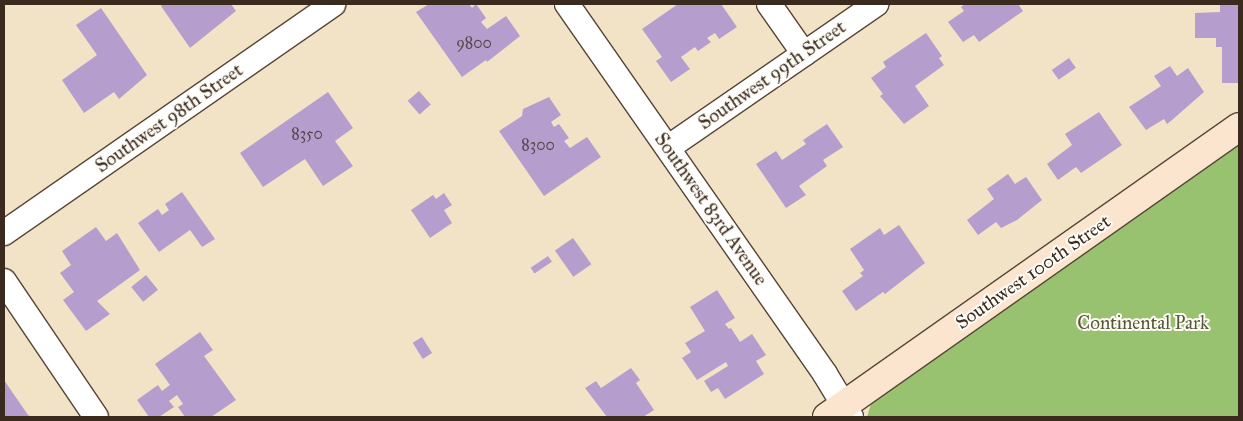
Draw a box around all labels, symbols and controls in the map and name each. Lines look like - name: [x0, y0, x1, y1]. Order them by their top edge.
- street label: Southwest 99th Street: [694, 16, 850, 134]
- house number: 9800: [456, 33, 492, 53]
- street label: Southwest 98th Street: [91, 59, 247, 177]
- house number: 8350: [291, 124, 323, 144]
- street label: Southwest 83rd Avenue: [650, 128, 772, 290]
- house number: 8300: [521, 135, 555, 155]
- street label: Southwest 100th Street: [951, 210, 1115, 334]
- park label: Continental Park: [1077, 312, 1209, 334]

